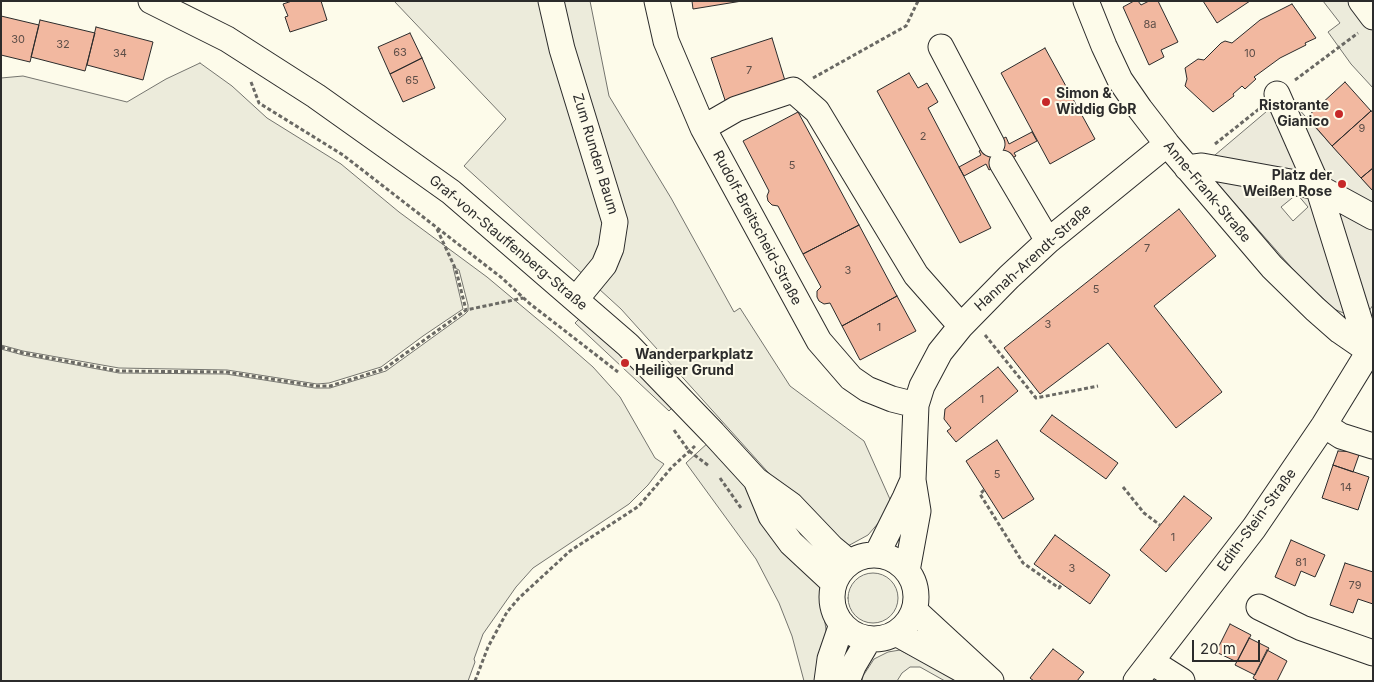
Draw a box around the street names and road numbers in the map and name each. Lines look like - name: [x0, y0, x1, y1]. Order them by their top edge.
- street label: Zum Runden Baum: [569, 92, 621, 216]
- street label: Anne-Frank-Straße: [1160, 138, 1254, 246]
- street label: Rudolf-Breitscheid-Straße: [709, 148, 805, 308]
- street label: Graf-von-Stauffenberg-Straße: [425, 172, 591, 314]
- street label: Hannah-Arendt-Straße: [971, 201, 1095, 315]
- street label: Edith-Stein-Straße: [1214, 465, 1300, 575]

